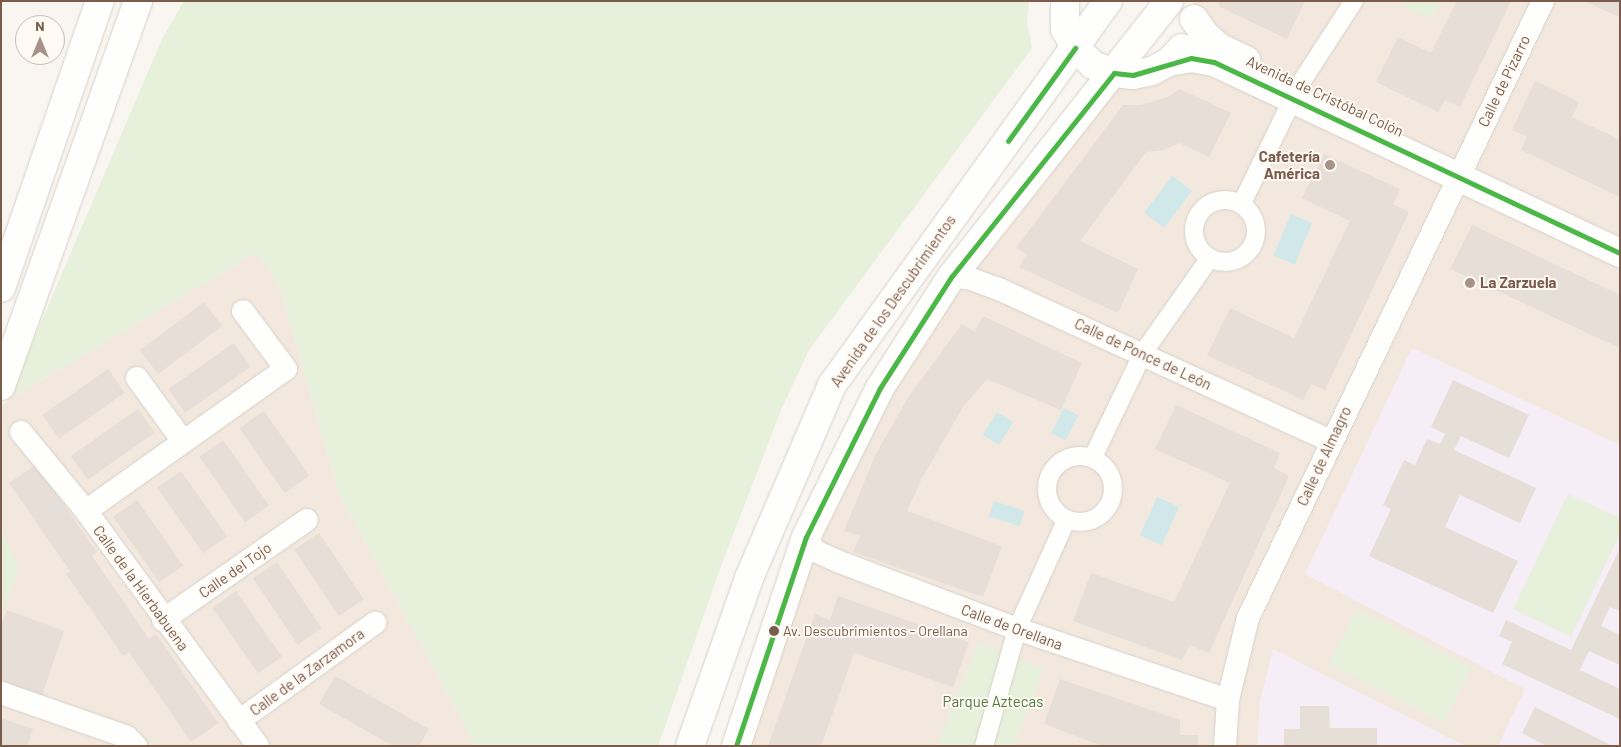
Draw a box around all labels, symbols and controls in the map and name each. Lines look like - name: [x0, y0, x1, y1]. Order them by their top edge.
- north arrow: [15, 15, 65, 65]
- text: N: [35, 17, 45, 34]
- street label: Calle de Pizarro: [1474, 32, 1534, 130]
- street label: Avenida de Cristóbal Colón: [1243, 52, 1407, 140]
- place label: Cafetería América: [1259, 147, 1320, 182]
- marker: Cafetería América: [1324, 159, 1336, 171]
- street label: Avenida de los Descubrimientos: [827, 211, 959, 391]
- place label: La Zarzuela: [1480, 274, 1556, 292]
- marker: La Zarzuela: [1464, 277, 1476, 289]
- street label: Calle de Ponce de León: [1072, 314, 1214, 394]
- street label: Calle de Almagro: [1293, 403, 1355, 509]
- street label: Calle de la Hierbabuena: [89, 522, 193, 654]
- street label: Calle del Tojo: [195, 538, 275, 602]
- street label: Calle de Orellana: [959, 600, 1065, 654]
- place label: Av. Descubrimientos - Orellana: [783, 623, 968, 639]
- street label: Calle de la Zarzamora: [246, 624, 368, 720]
- marker: Av. Descubrimientos - Orellana: [769, 626, 779, 636]
- park label: Parque Aztecas: [943, 693, 1043, 711]

